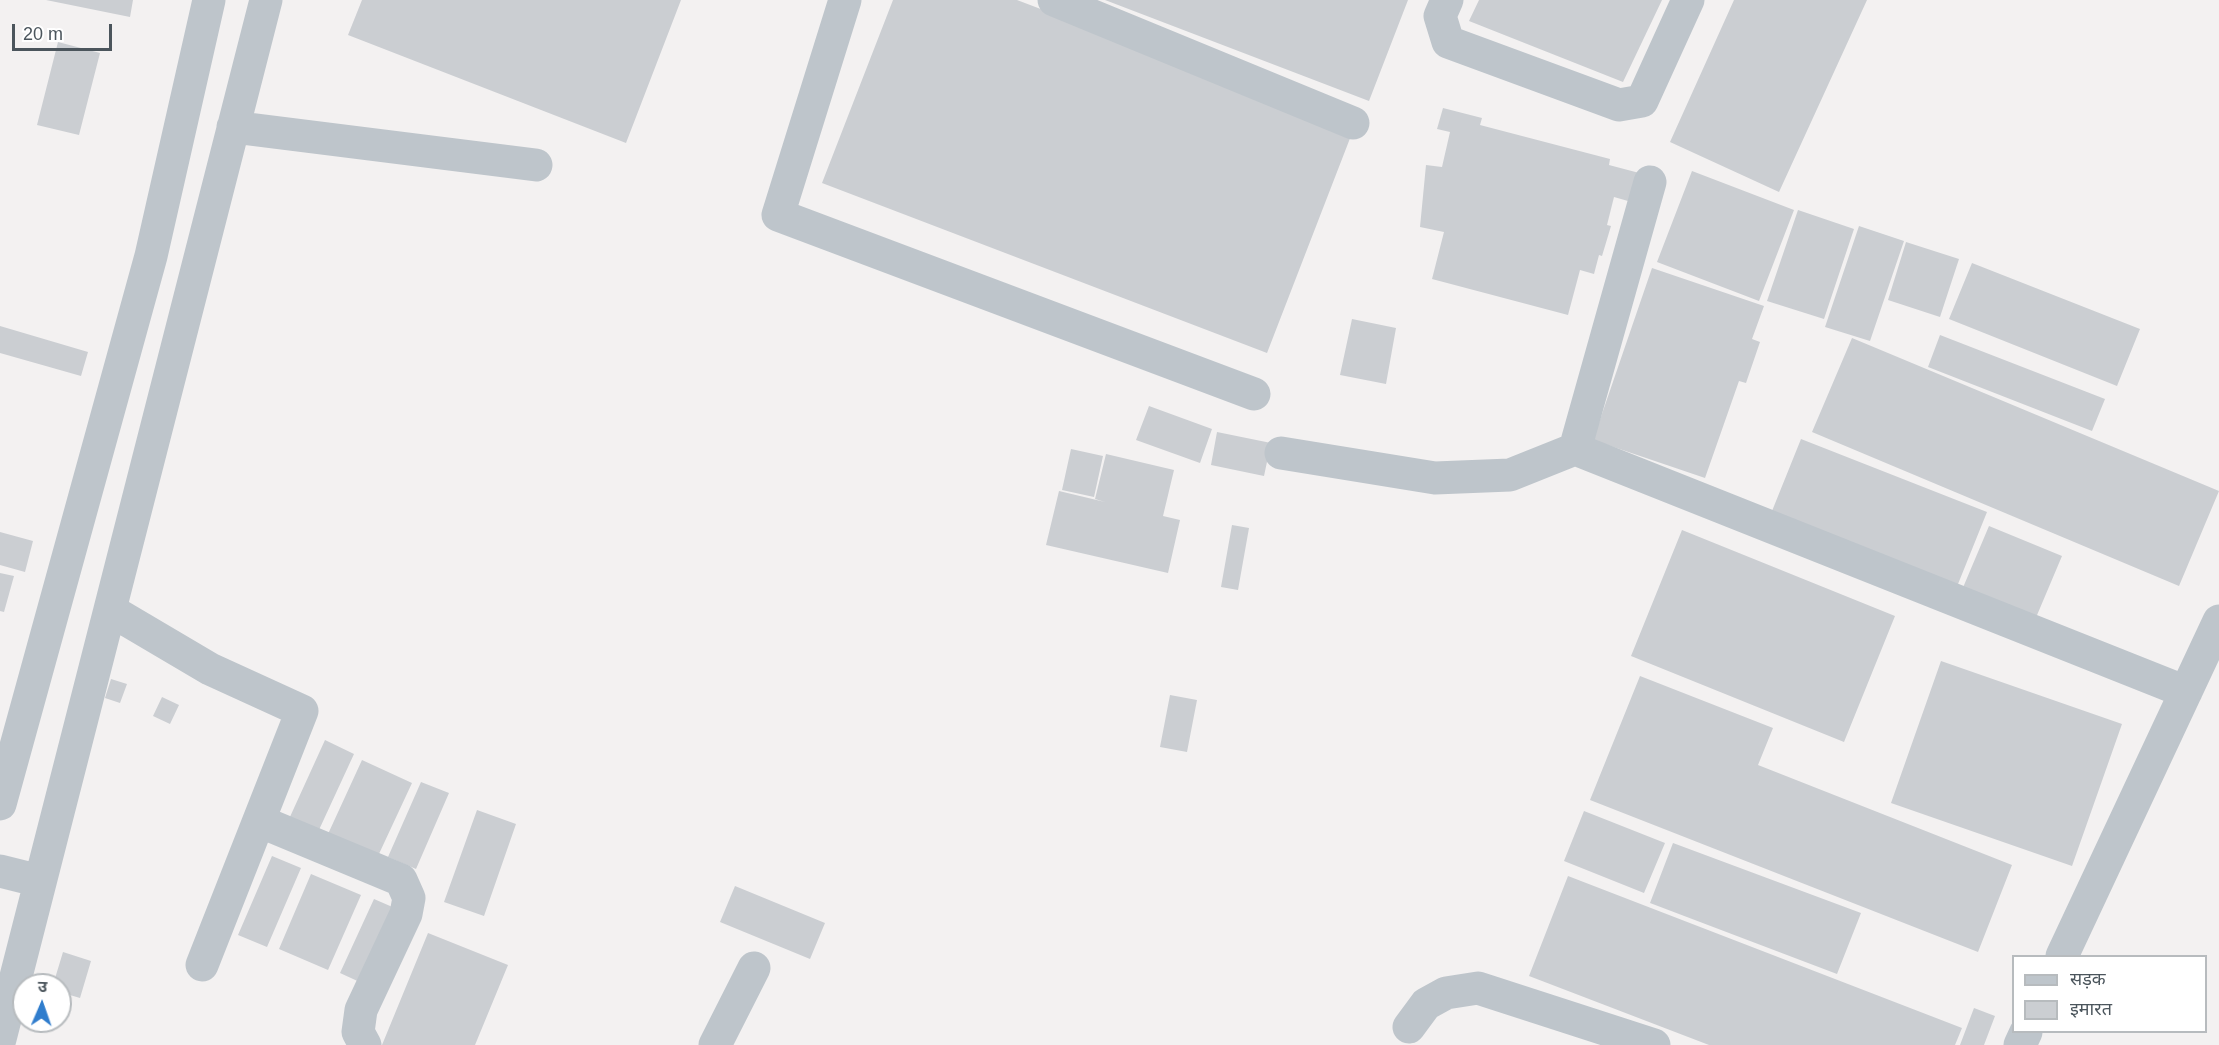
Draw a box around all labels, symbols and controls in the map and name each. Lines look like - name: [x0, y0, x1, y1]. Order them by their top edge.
- scale bar: [15, 12, 116, 50]
- text: 20 m: [23, 24, 63, 44]
- legend: [2012, 955, 2207, 1033]
- text: सड़क: [2070, 969, 2106, 989]
- north arrow: [12, 973, 72, 1033]
- text: उ: [38, 978, 48, 995]
- text: इमारत: [2070, 999, 2112, 1019]

